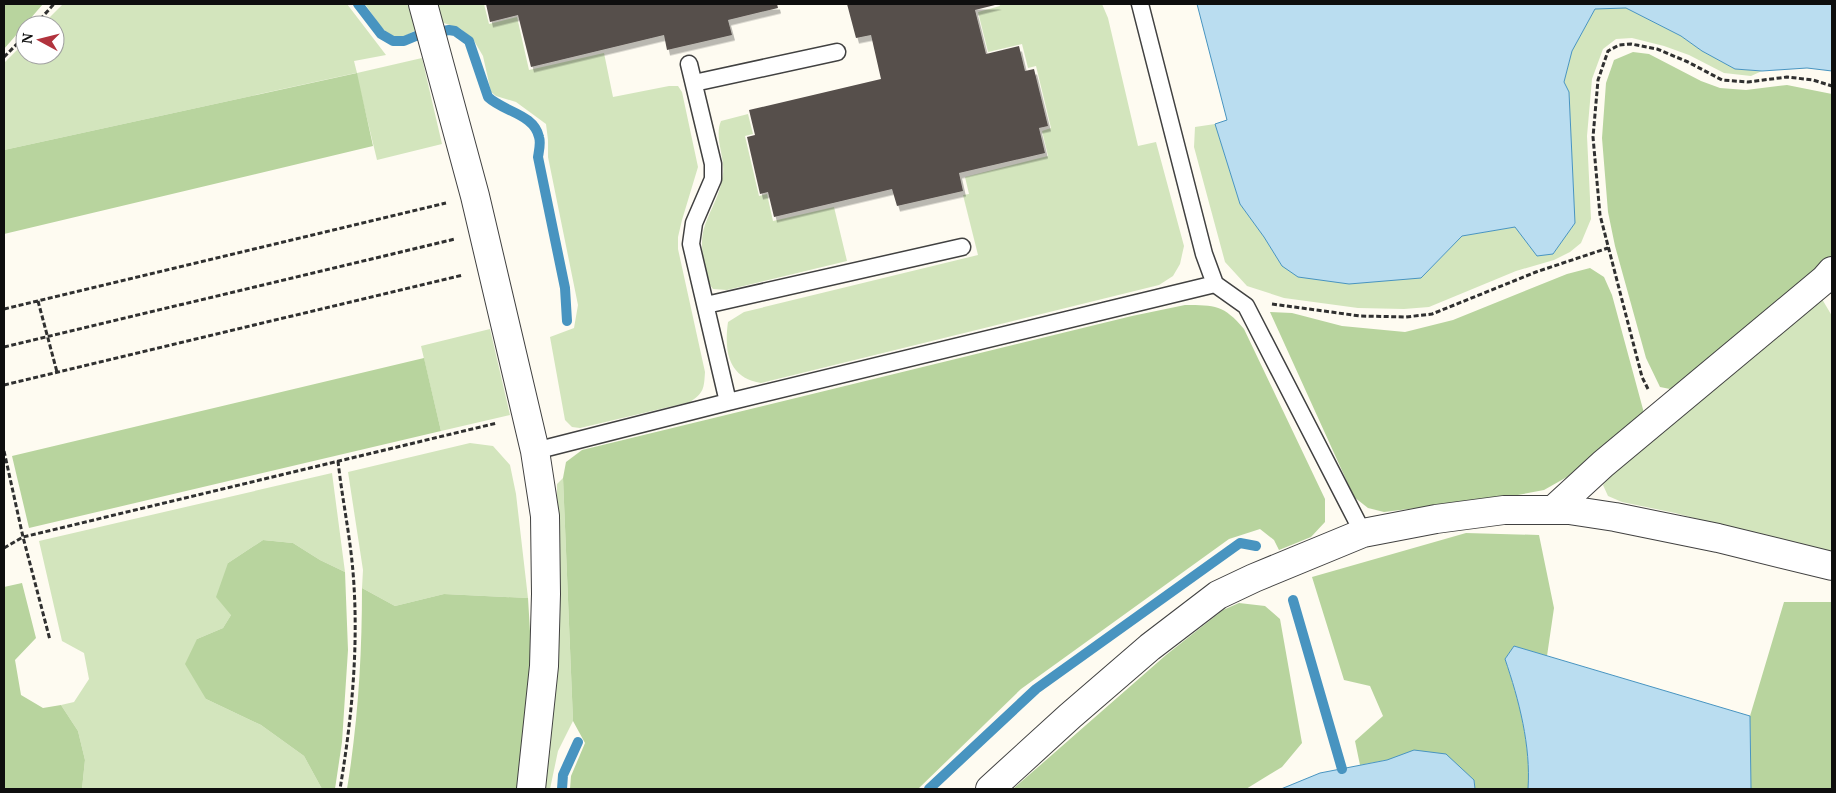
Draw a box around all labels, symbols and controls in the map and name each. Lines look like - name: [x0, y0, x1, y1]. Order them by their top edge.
- north arrow: [15, 15, 65, 65]
- text: N: [17, 32, 37, 45]

